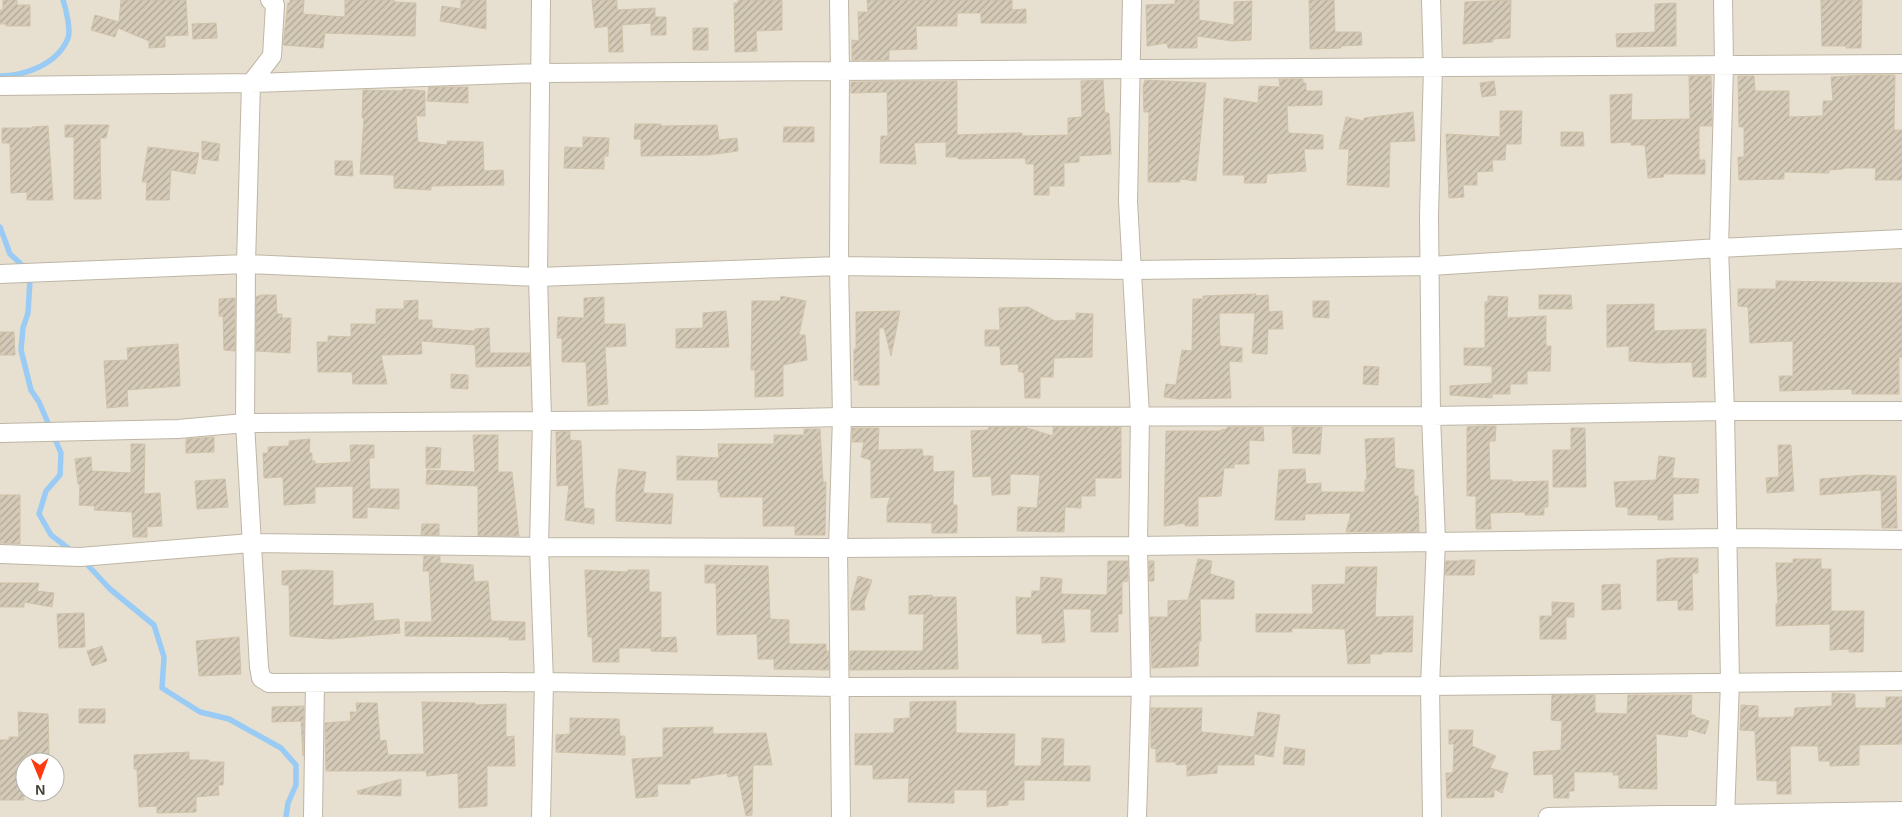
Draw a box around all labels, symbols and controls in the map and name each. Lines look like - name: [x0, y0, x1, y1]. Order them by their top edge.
- north arrow: [15, 752, 65, 802]
- text: N: [35, 782, 45, 798]

